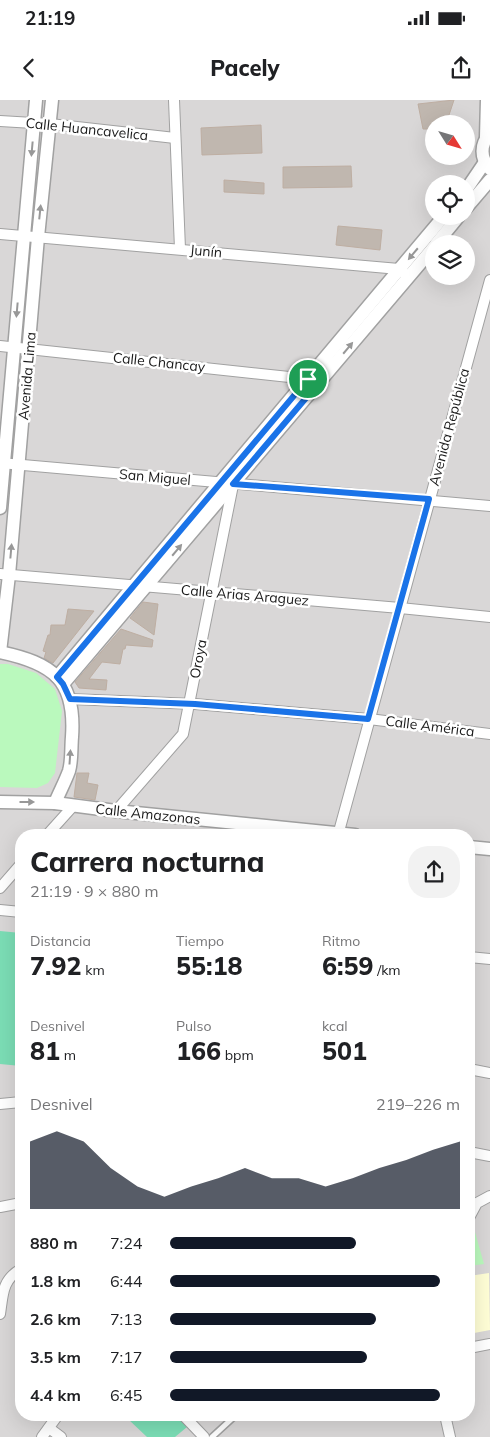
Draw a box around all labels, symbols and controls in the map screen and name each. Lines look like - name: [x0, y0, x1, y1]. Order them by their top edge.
- text: 21:19: [25, 6, 75, 30]
- icon: back: [15, 54, 43, 82]
- text: Pacely: [210, 54, 280, 82]
- icon: share: [447, 54, 475, 82]
- street label: Calle Huancavelica: [25, 114, 149, 144]
- north arrow: [425, 115, 475, 165]
- map controls: [425, 115, 475, 285]
- one-way arrow: [27, 141, 35, 157]
- button: locate: [425, 175, 475, 225]
- one-way arrow: [37, 204, 45, 220]
- button: layers: [425, 235, 475, 285]
- street label: Junín: [189, 241, 223, 261]
- one-way arrow: [407, 247, 418, 260]
- one-way arrow: [13, 303, 21, 319]
- street label: Avenida Lima: [14, 331, 40, 421]
- one-way arrow: [342, 342, 353, 354]
- street label: Calle Chancay: [112, 348, 207, 376]
- pin: [287, 358, 329, 400]
- icon: arrive: [294, 365, 322, 393]
- street label: Avenida República: [425, 366, 473, 488]
- street label: San Miguel: [118, 465, 192, 489]
- one-way arrow: [8, 543, 16, 559]
- one-way arrow: [171, 544, 182, 556]
- street label: Calle Arias Araguez: [180, 580, 310, 610]
- street label: Oroya: [185, 638, 211, 680]
- street label: Calle América: [384, 712, 476, 740]
- one-way arrow: [66, 749, 74, 765]
- one-way arrow: [20, 798, 36, 806]
- street label: Calle Amazonas: [95, 800, 201, 828]
- text: Carrera nocturna: [30, 844, 264, 879]
- button: share: [408, 846, 460, 898]
- text: 21:19 · 9 × 880 m: [30, 881, 159, 901]
- text: Distancia: [30, 932, 91, 950]
- text: Tiempo: [176, 932, 224, 950]
- text: Ritmo: [322, 932, 360, 950]
- text: 7.92: [30, 950, 82, 981]
- text: 55:18: [176, 950, 243, 981]
- text: 6:59: [322, 950, 374, 981]
- text: km: [82, 961, 105, 979]
- text: /km: [374, 961, 401, 979]
- text: Desnivel: [30, 1017, 85, 1035]
- text: Pulso: [176, 1017, 211, 1035]
- text: kcal: [322, 1017, 348, 1035]
- text: 81: [30, 1035, 60, 1066]
- text: 166: [176, 1035, 221, 1066]
- text: 501: [322, 1035, 367, 1066]
- text: m: [60, 1046, 76, 1064]
- text: bpm: [221, 1046, 254, 1064]
- text: Desnivel: [30, 1094, 93, 1114]
- text: 219–226 m: [376, 1094, 460, 1114]
- text: 880 m: [30, 1233, 78, 1253]
- text: 7:24: [110, 1233, 142, 1253]
- text: 1.8 km: [30, 1271, 81, 1291]
- text: 6:44: [110, 1271, 142, 1291]
- text: 2.6 km: [30, 1309, 81, 1329]
- text: 7:13: [110, 1309, 142, 1329]
- text: 3.5 km: [30, 1347, 81, 1367]
- text: 7:17: [110, 1347, 142, 1367]
- text: 4.4 km: [30, 1385, 81, 1405]
- text: 6:45: [110, 1385, 142, 1405]

